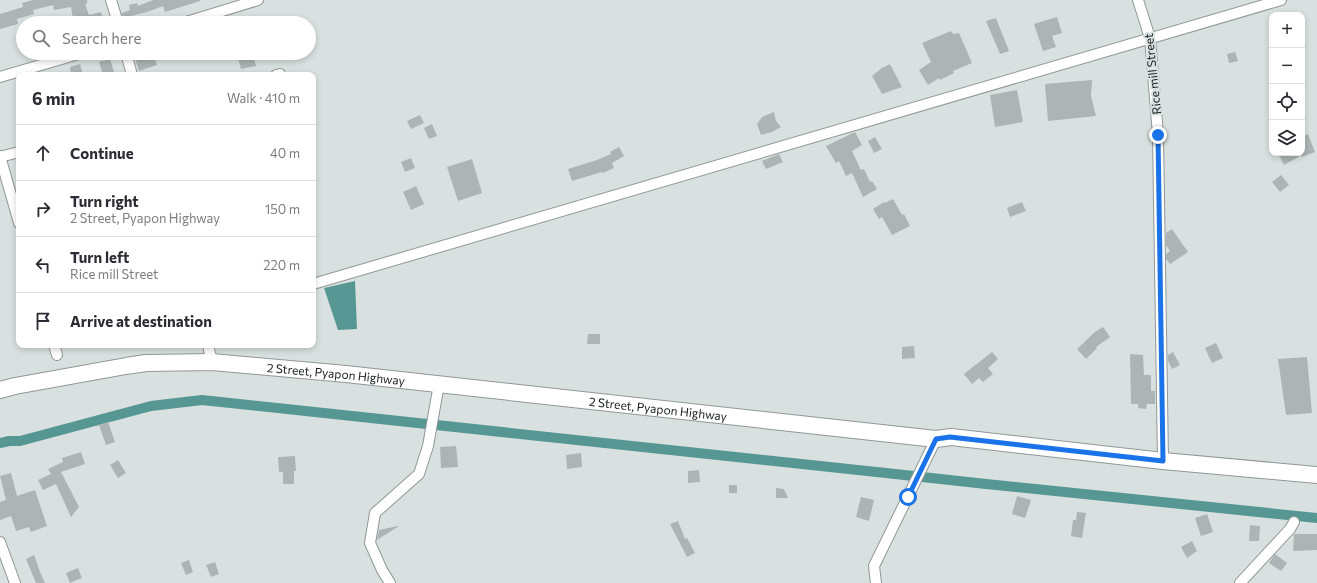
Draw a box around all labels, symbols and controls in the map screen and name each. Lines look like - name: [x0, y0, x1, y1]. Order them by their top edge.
- map controls: [1269, 12, 1305, 156]
- button: +: [1269, 12, 1305, 48]
- search box: [16, 16, 316, 60]
- icon: search: [30, 27, 52, 49]
- text: Search here: [62, 29, 141, 47]
- street label: Rice mill Street: [1141, 33, 1163, 115]
- button: −: [1269, 48, 1305, 84]
- button: locate: [1269, 84, 1305, 120]
- text: 6 min: [32, 88, 75, 109]
- text: Walk · 410 m: [227, 90, 300, 106]
- button: layers: [1269, 120, 1305, 156]
- route end: [1149, 126, 1167, 144]
- icon: ahead: [32, 142, 54, 164]
- text: Continue: [70, 144, 134, 162]
- text: 40 m: [270, 145, 300, 161]
- text: Turn right: [70, 192, 139, 210]
- icon: right: [32, 198, 54, 220]
- text: 150 m: [265, 201, 300, 217]
- text: 2 Street, Pyapon Highway: [70, 210, 220, 226]
- text: Turn left: [70, 248, 129, 266]
- icon: left: [32, 254, 54, 276]
- text: 220 m: [263, 257, 300, 273]
- text: Rice mill Street: [70, 266, 158, 282]
- icon: arrive: [32, 310, 54, 332]
- text: Arrive at destination: [70, 312, 212, 330]
- street label: 2 Street, Pyapon Highway: [266, 360, 406, 387]
- street label: 2 Street, Pyapon Highway: [588, 394, 728, 423]
- route start: [899, 488, 917, 506]

